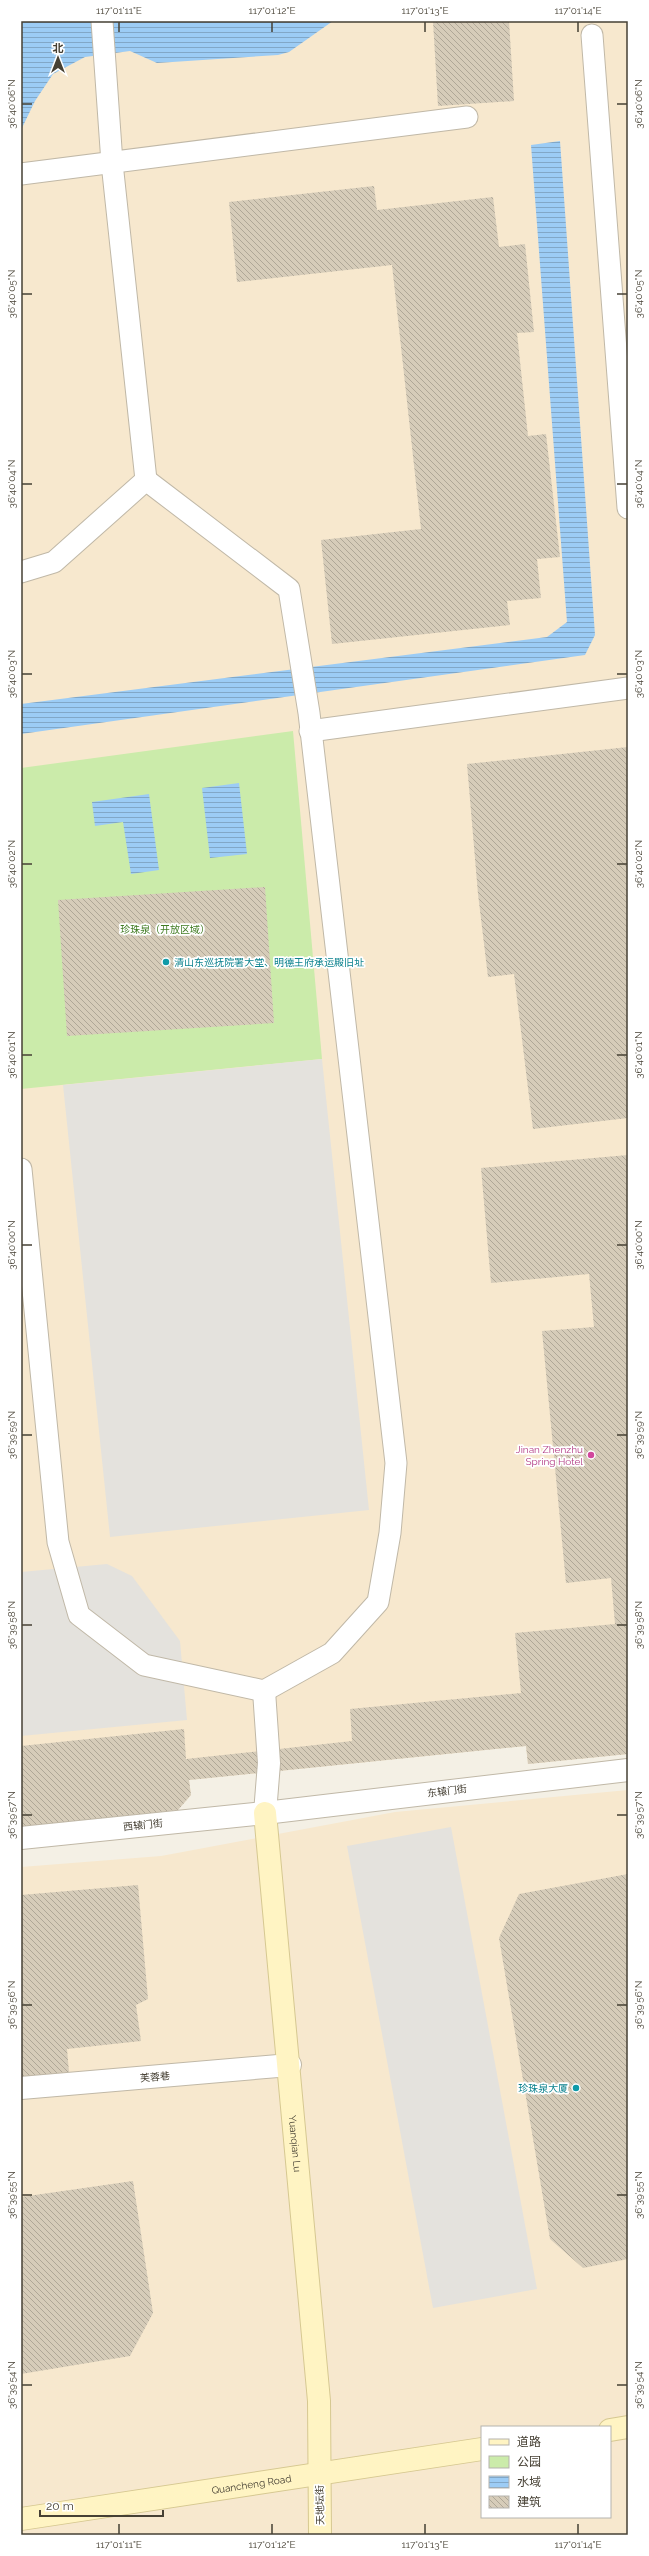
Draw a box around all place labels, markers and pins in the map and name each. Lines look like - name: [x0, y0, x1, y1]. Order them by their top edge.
- marker: 清山东巡抚院署大堂、明德王府承运殿旧址: [161, 957, 171, 967]
- place label: 清山东巡抚院署大堂、明德王府承运殿旧址: [174, 957, 364, 968]
- place label: Jinan Zhenzhu Spring Hotel: [516, 1444, 583, 1467]
- marker: Jinan Zhenzhu Spring Hotel: [586, 1450, 596, 1460]
- place label: 珍珠泉大厦: [518, 2083, 568, 2094]
- marker: 珍珠泉大厦: [571, 2083, 581, 2093]

